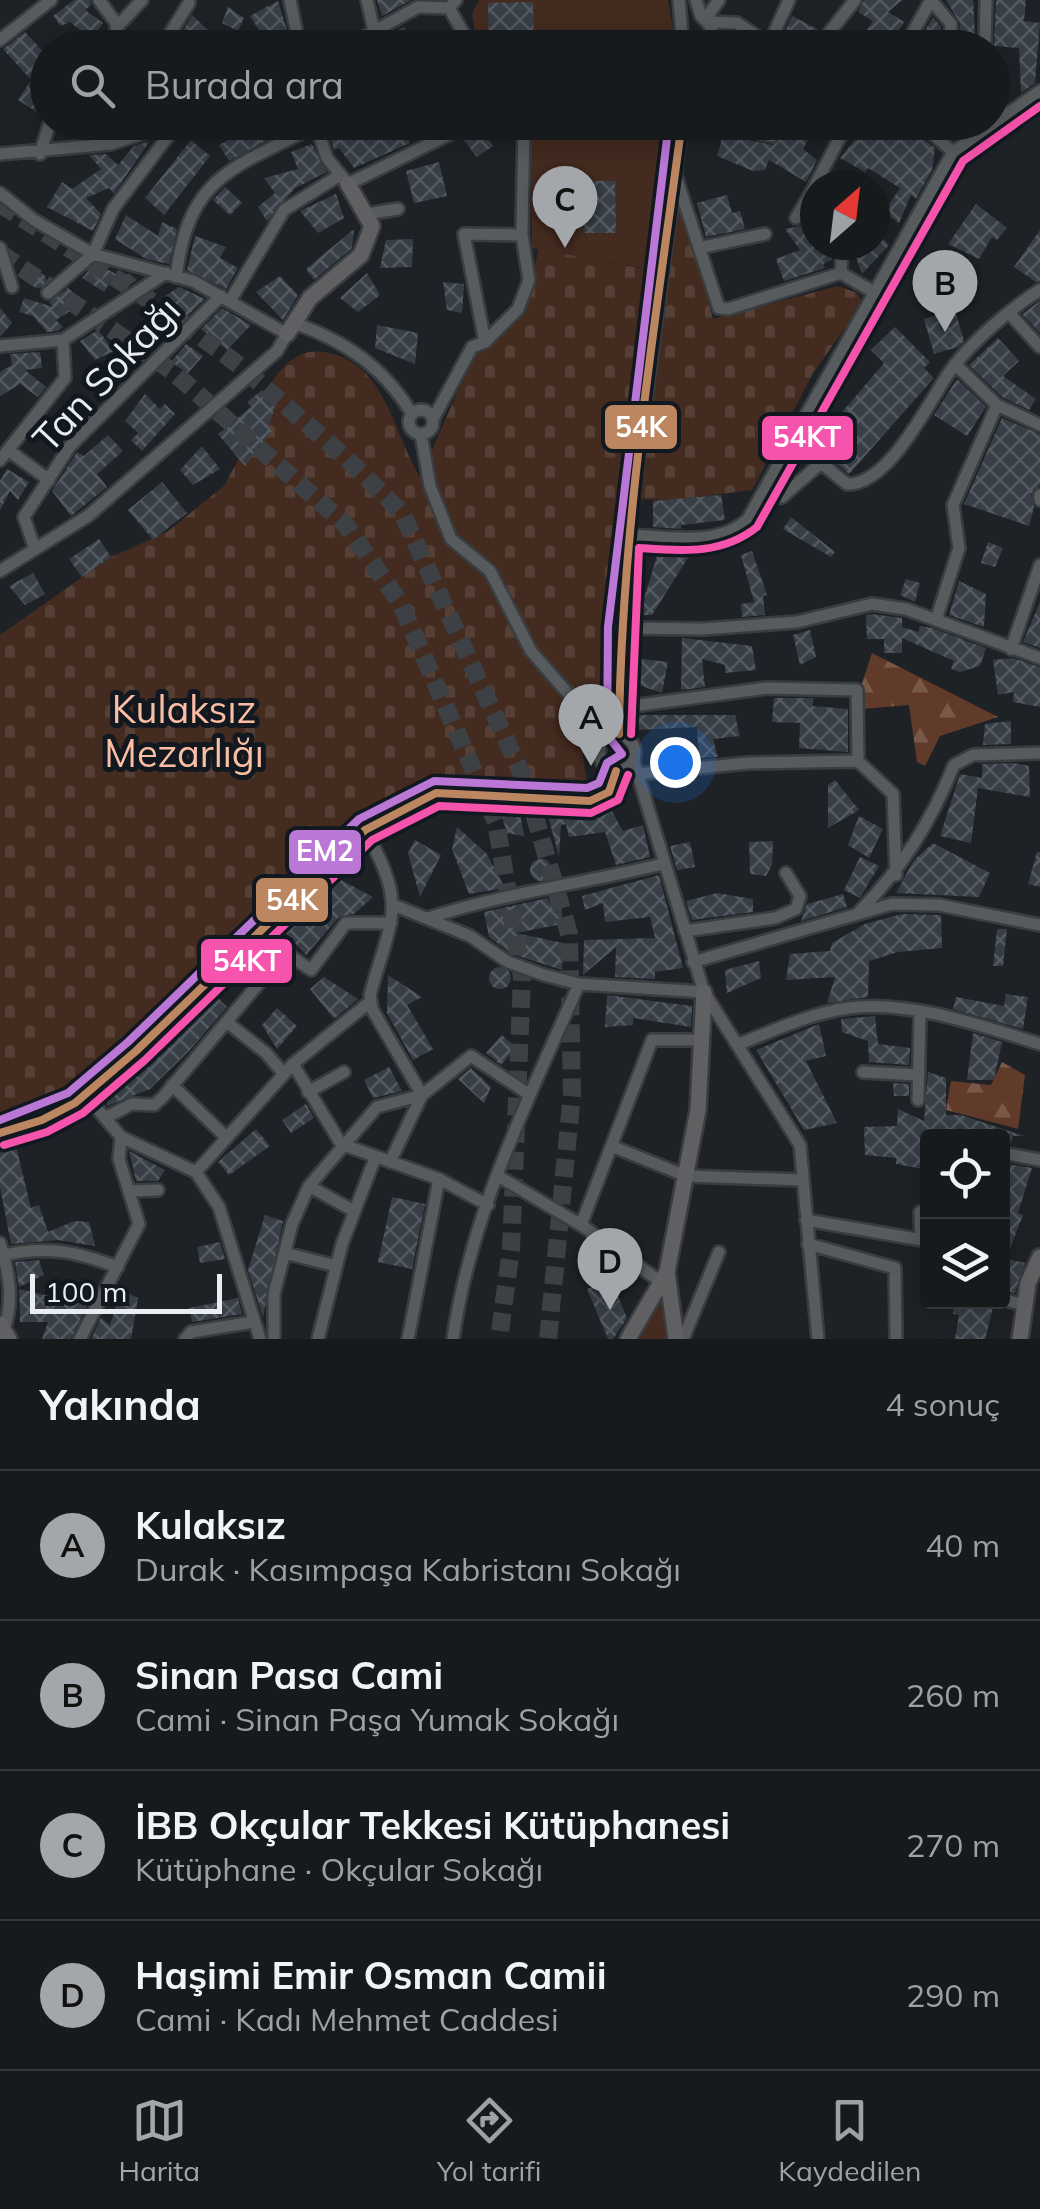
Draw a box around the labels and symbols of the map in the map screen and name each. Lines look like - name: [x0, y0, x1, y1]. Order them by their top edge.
- pin: C: [532, 166, 598, 248]
- north arrow: [800, 170, 890, 260]
- pin: B: [912, 250, 978, 332]
- street label: Tan Sokağı: [22, 286, 190, 462]
- line badge: 54K: [603, 403, 679, 451]
- text: 54K: [615, 409, 668, 444]
- line badge: 54KT: [760, 414, 855, 462]
- text: 54KT: [773, 419, 841, 454]
- pin: A: [558, 684, 624, 766]
- park label: Kulaksız Mezarlığı: [104, 685, 264, 777]
- your location: [650, 737, 701, 788]
- line badge: EM2: [287, 828, 363, 876]
- text: EM2: [296, 833, 354, 868]
- line badge: 54K: [254, 876, 330, 924]
- text: 54K: [266, 882, 319, 917]
- line badge: 54KT: [199, 937, 294, 985]
- text: 54KT: [213, 943, 281, 978]
- pin: D: [578, 1228, 642, 1310]
- scale bar: [30, 1269, 222, 1314]

